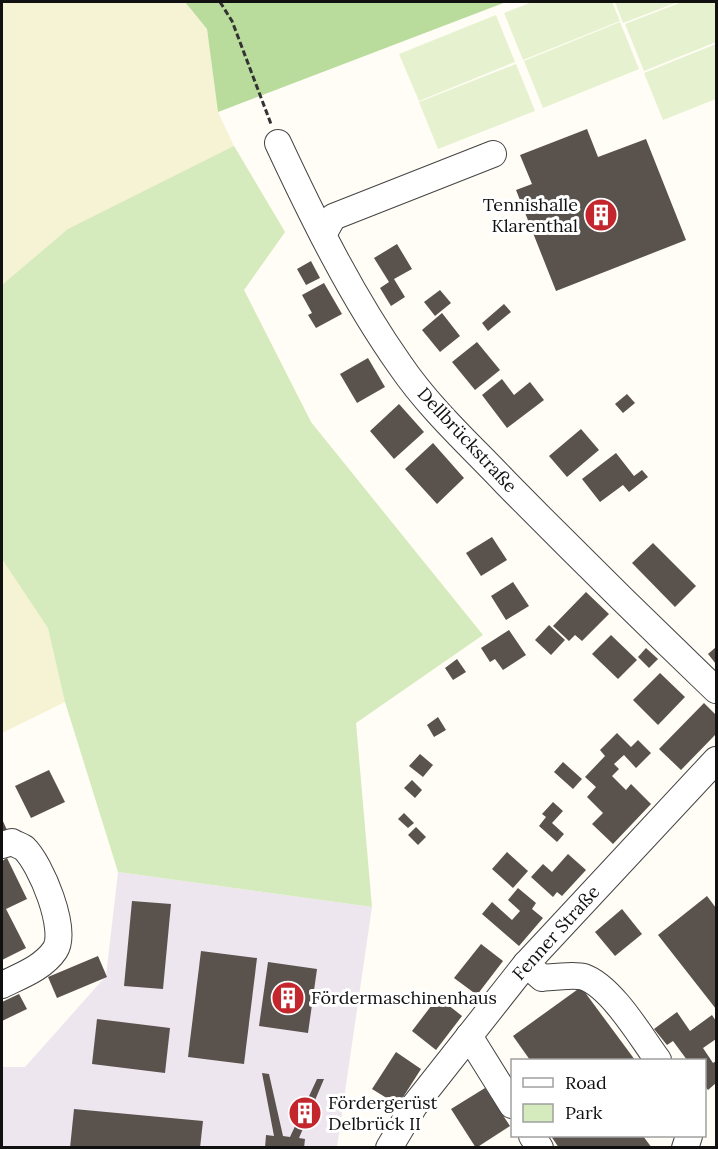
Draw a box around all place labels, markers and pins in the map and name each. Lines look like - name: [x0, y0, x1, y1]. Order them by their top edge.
- place label: Tennishalle Klarenthal: [483, 193, 578, 237]
- building icon: Tennishalle Klarenthal: [583, 197, 619, 233]
- building icon: Fördermaschinenhaus: [270, 980, 306, 1016]
- place label: Fördermaschinenhaus: [311, 986, 497, 1009]
- place label: Fördergerüst Delbrück II: [328, 1091, 438, 1135]
- building icon: Fördergerüst Delbrück II: [287, 1095, 323, 1131]

